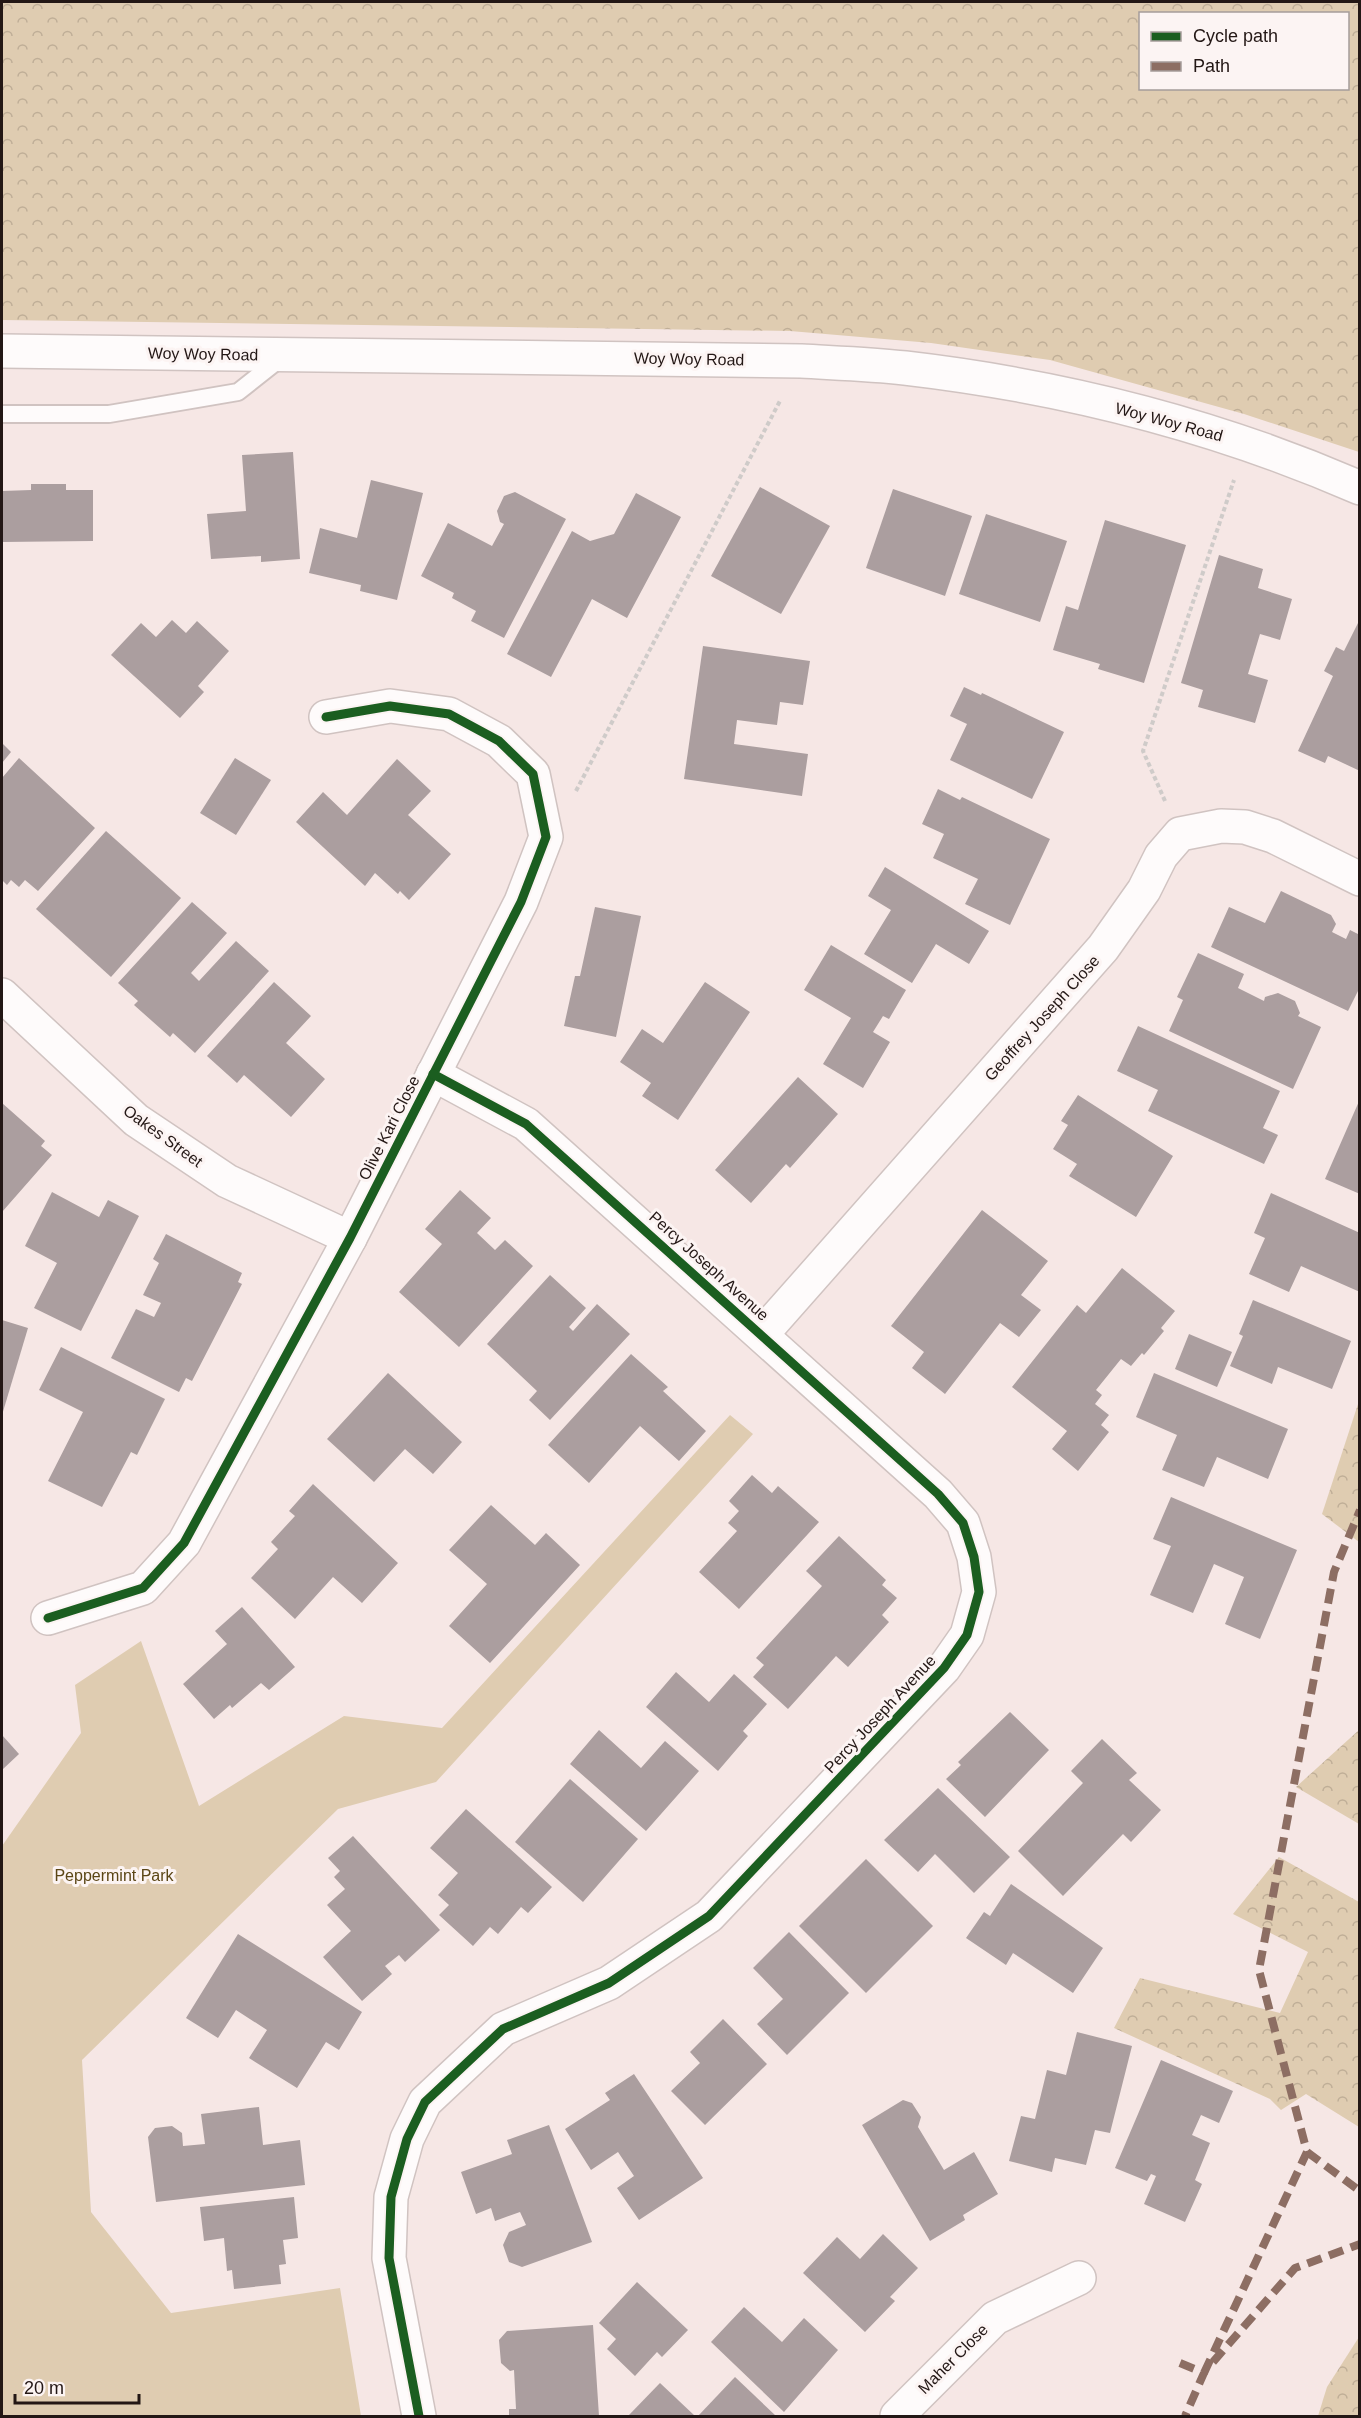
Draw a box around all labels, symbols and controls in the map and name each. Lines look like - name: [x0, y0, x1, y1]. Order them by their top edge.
- legend: [1139, 12, 1349, 90]
- text: Cycle path: [1193, 26, 1278, 46]
- text: Path: [1193, 56, 1230, 76]
- street label: Woy Woy Road: [148, 345, 258, 363]
- street label: Woy Woy Road: [634, 350, 744, 368]
- street label: Woy Woy Road: [1113, 399, 1225, 445]
- street label: Geoffrey Joseph Close: [981, 952, 1103, 1084]
- street label: Olive Kari Close: [355, 1073, 423, 1183]
- street label: Oakes Street: [120, 1102, 206, 1171]
- street label: Percy Joseph Avenue: [646, 1208, 772, 1324]
- street label: Percy Joseph Avenue: [821, 1652, 939, 1776]
- park label: Peppermint Park: [54, 1867, 175, 1884]
- street label: Maher Close: [915, 2321, 991, 2397]
- scale bar: [15, 2367, 140, 2405]
- text: 20 m: [24, 2378, 64, 2398]

